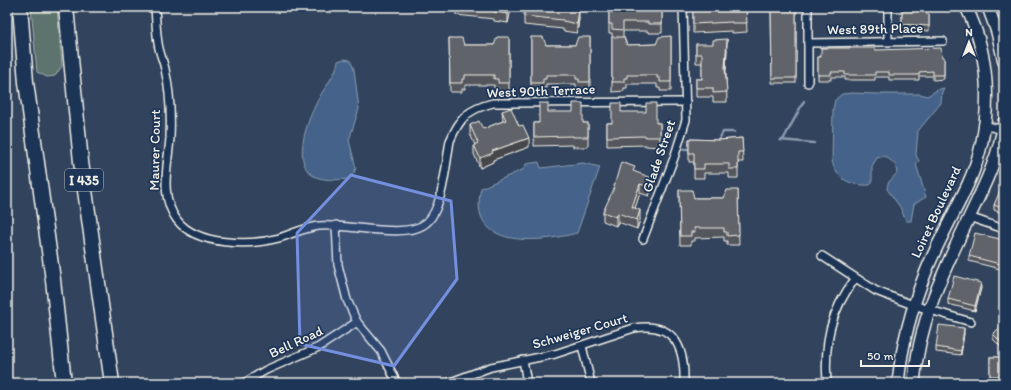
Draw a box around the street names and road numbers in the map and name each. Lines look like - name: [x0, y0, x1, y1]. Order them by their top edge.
- street label: West 89th Place: [827, 20, 924, 38]
- street label: West 90th Terrace: [486, 81, 596, 101]
- street label: Maurer Court: [146, 109, 164, 191]
- street label: Glade Street: [639, 118, 679, 194]
- street label: Loiret Boulevard: [907, 163, 965, 261]
- road number: I 435: [65, 169, 103, 191]
- street label: Schweiger Court: [530, 309, 630, 353]
- street label: Bell Road: [266, 322, 326, 362]

